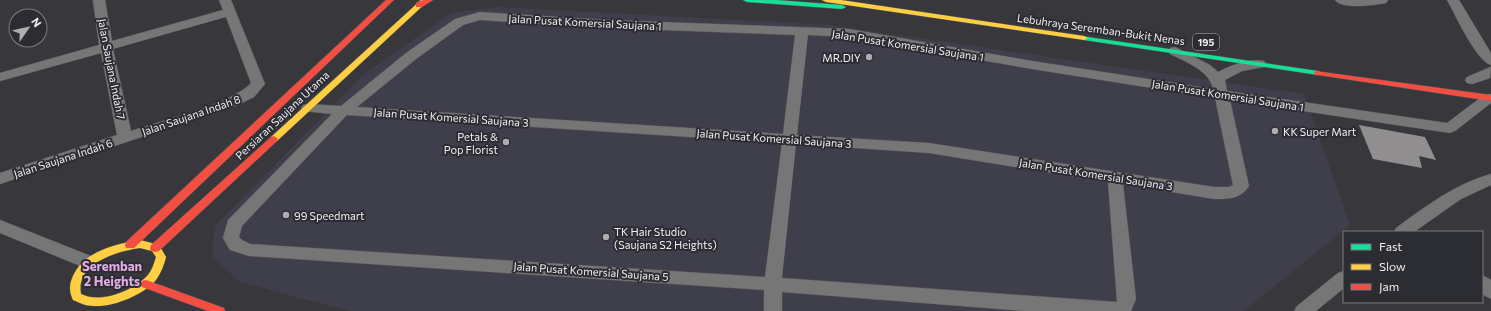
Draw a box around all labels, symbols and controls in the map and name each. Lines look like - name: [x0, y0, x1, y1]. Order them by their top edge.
- north arrow: [8, 8, 48, 48]
- street label: Jalan Pusat Komersial Saujana 1: [508, 11, 662, 34]
- street label: Lebuhraya Seremban-Bukit Nenas: [1016, 11, 1186, 47]
- text: N: [29, 15, 44, 29]
- street label: Jalan Saujana Indah 7: [95, 17, 128, 121]
- street label: Jalan Pusat Komersial Saujana 1: [831, 27, 985, 64]
- road number: 195: [1193, 34, 1219, 50]
- place label: MR.DIY: [822, 51, 861, 64]
- marker: MR.DIY: [864, 52, 874, 62]
- street label: Persiaran Saujana Utama: [232, 68, 332, 162]
- street label: Jalan Pusat Komersial Saujana 1: [1151, 77, 1305, 114]
- street label: Jalan Saujana Indah 8: [140, 92, 243, 139]
- street label: Jalan Pusat Komersial Saujana 3: [373, 105, 529, 130]
- place label: KK Super Mart: [1283, 125, 1357, 138]
- street label: Jalan Pusat Komersial Saujana 3: [696, 126, 852, 151]
- marker: KK Super Mart: [1270, 126, 1280, 136]
- place label: Petals & Pop Florist: [444, 130, 498, 156]
- street label: Jalan Saujana Indah 6: [12, 136, 115, 181]
- marker: Petals & Pop Florist: [501, 137, 511, 147]
- street label: Jalan Pusat Komersial Saujana 3: [1018, 155, 1174, 194]
- place label: 99 Speedmart: [294, 209, 365, 222]
- marker: 99 Speedmart: [281, 210, 291, 220]
- place label: TK Hair Studio (Saujana S2 Heights): [614, 225, 717, 251]
- legend: [1343, 231, 1483, 303]
- marker: TK Hair Studio (Saujana S2 Heights): [601, 232, 611, 242]
- text: Fast: [1379, 239, 1402, 253]
- district label: Seremban 2 Heights: [82, 258, 142, 289]
- street label: Jalan Pusat Komersial Saujana 5: [513, 259, 669, 284]
- text: Slow: [1379, 259, 1406, 273]
- text: Jam: [1379, 279, 1399, 294]

